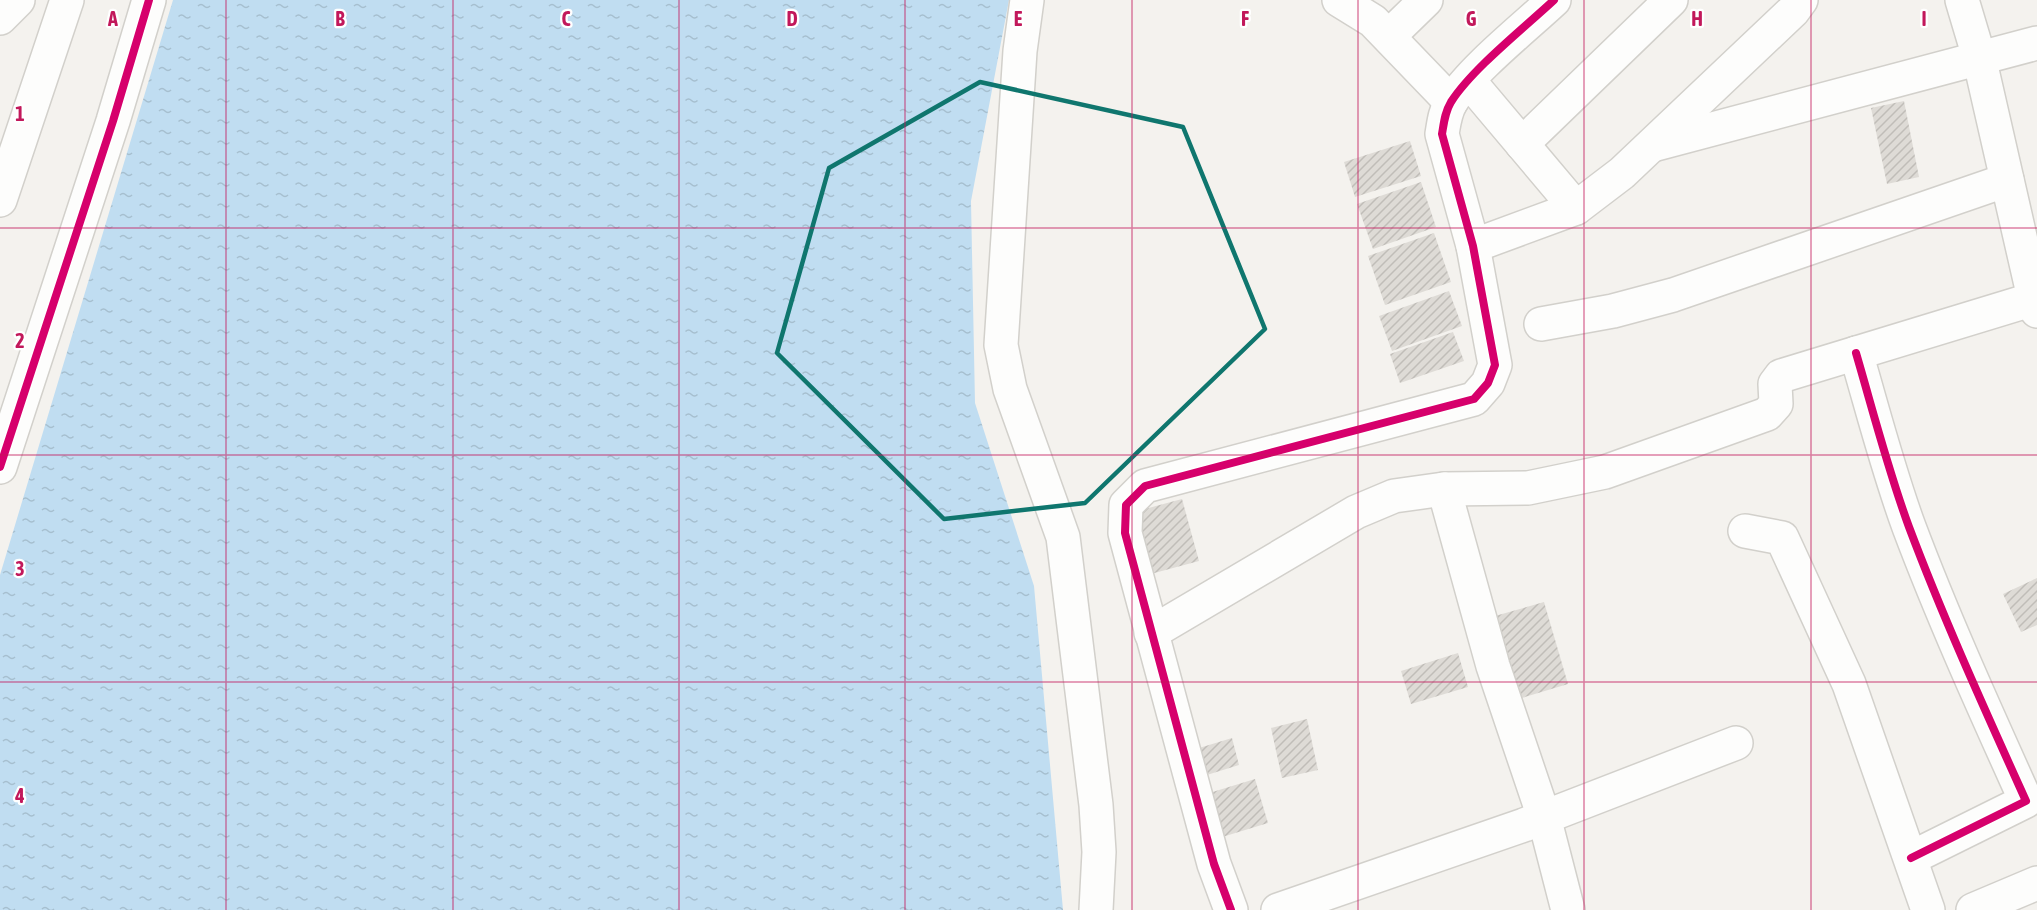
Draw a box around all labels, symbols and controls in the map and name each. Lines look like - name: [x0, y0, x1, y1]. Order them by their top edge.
- text: A: [107, 7, 118, 30]
- text: B: [335, 7, 345, 30]
- text: C: [562, 7, 571, 30]
- text: D: [786, 7, 798, 30]
- text: E: [1014, 7, 1023, 30]
- text: F: [1241, 7, 1249, 30]
- text: G: [1466, 7, 1477, 30]
- text: H: [1691, 7, 1703, 30]
- text: I: [1921, 7, 1927, 30]
- text: 1: [15, 102, 25, 125]
- text: 2: [15, 329, 25, 352]
- text: 3: [15, 557, 25, 580]
- text: 4: [14, 784, 25, 807]

